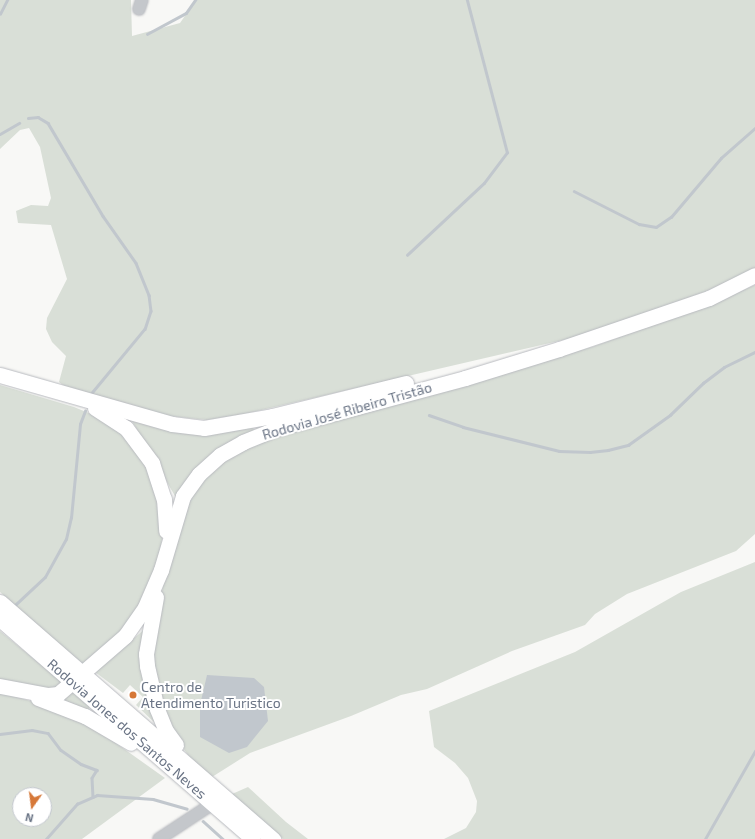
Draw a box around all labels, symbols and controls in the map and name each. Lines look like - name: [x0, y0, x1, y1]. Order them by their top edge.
- street label: Rodovia José Ribeiro Tristão: [260, 379, 434, 443]
- street label: Rodovia Jones dos Santos Neves: [44, 655, 210, 803]
- place label: Centro de Atendimento Turistico: [141, 679, 281, 712]
- marker: Centro de Atendimento Turistico: [128, 690, 138, 700]
- north arrow: [12, 787, 52, 827]
- text: N: [24, 811, 35, 825]

